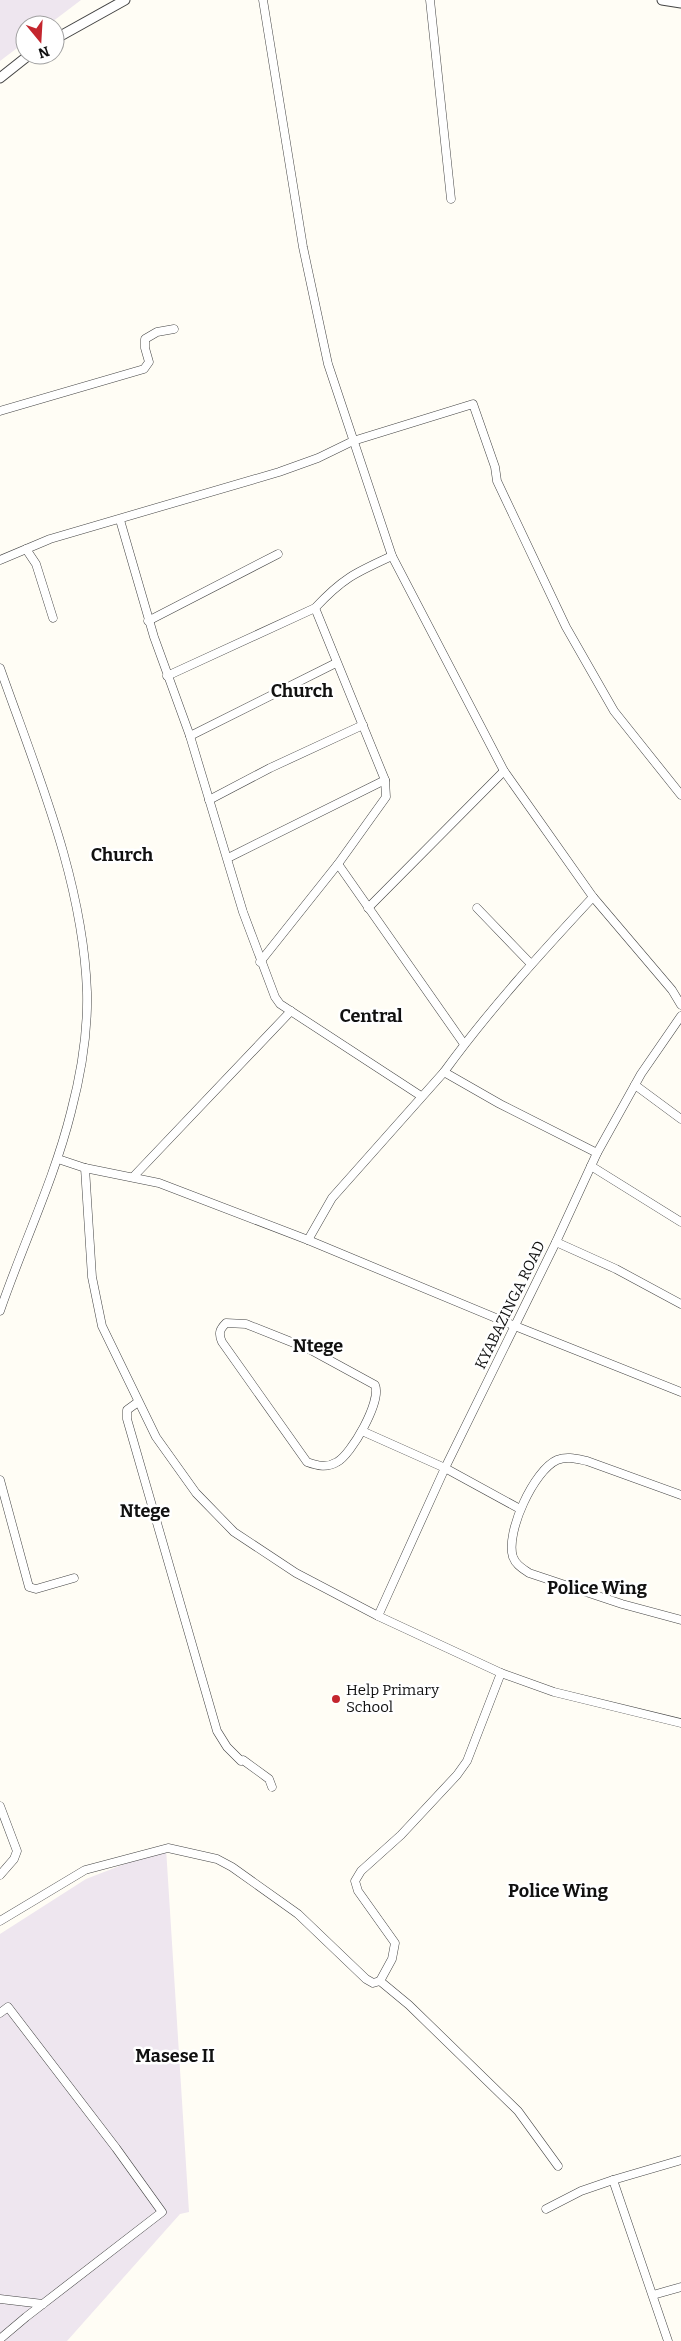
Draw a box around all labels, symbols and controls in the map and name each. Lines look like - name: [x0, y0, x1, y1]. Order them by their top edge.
- north arrow: [15, 15, 65, 65]
- text: N: [36, 42, 52, 62]
- district label: Church: [271, 680, 334, 702]
- district label: Church: [91, 844, 154, 866]
- district label: Central: [339, 1005, 403, 1027]
- street label: KYABAZINGA ROAD: [471, 1238, 549, 1372]
- district label: Ntege: [293, 1335, 343, 1357]
- district label: Ntege: [120, 1500, 170, 1522]
- district label: Police Wing: [547, 1577, 648, 1599]
- place label: Help Primary School: [346, 1681, 439, 1716]
- marker: Help Primary School: [330, 1693, 342, 1705]
- district label: Police Wing: [508, 1880, 609, 1902]
- district label: Masese II: [135, 2045, 215, 2067]

